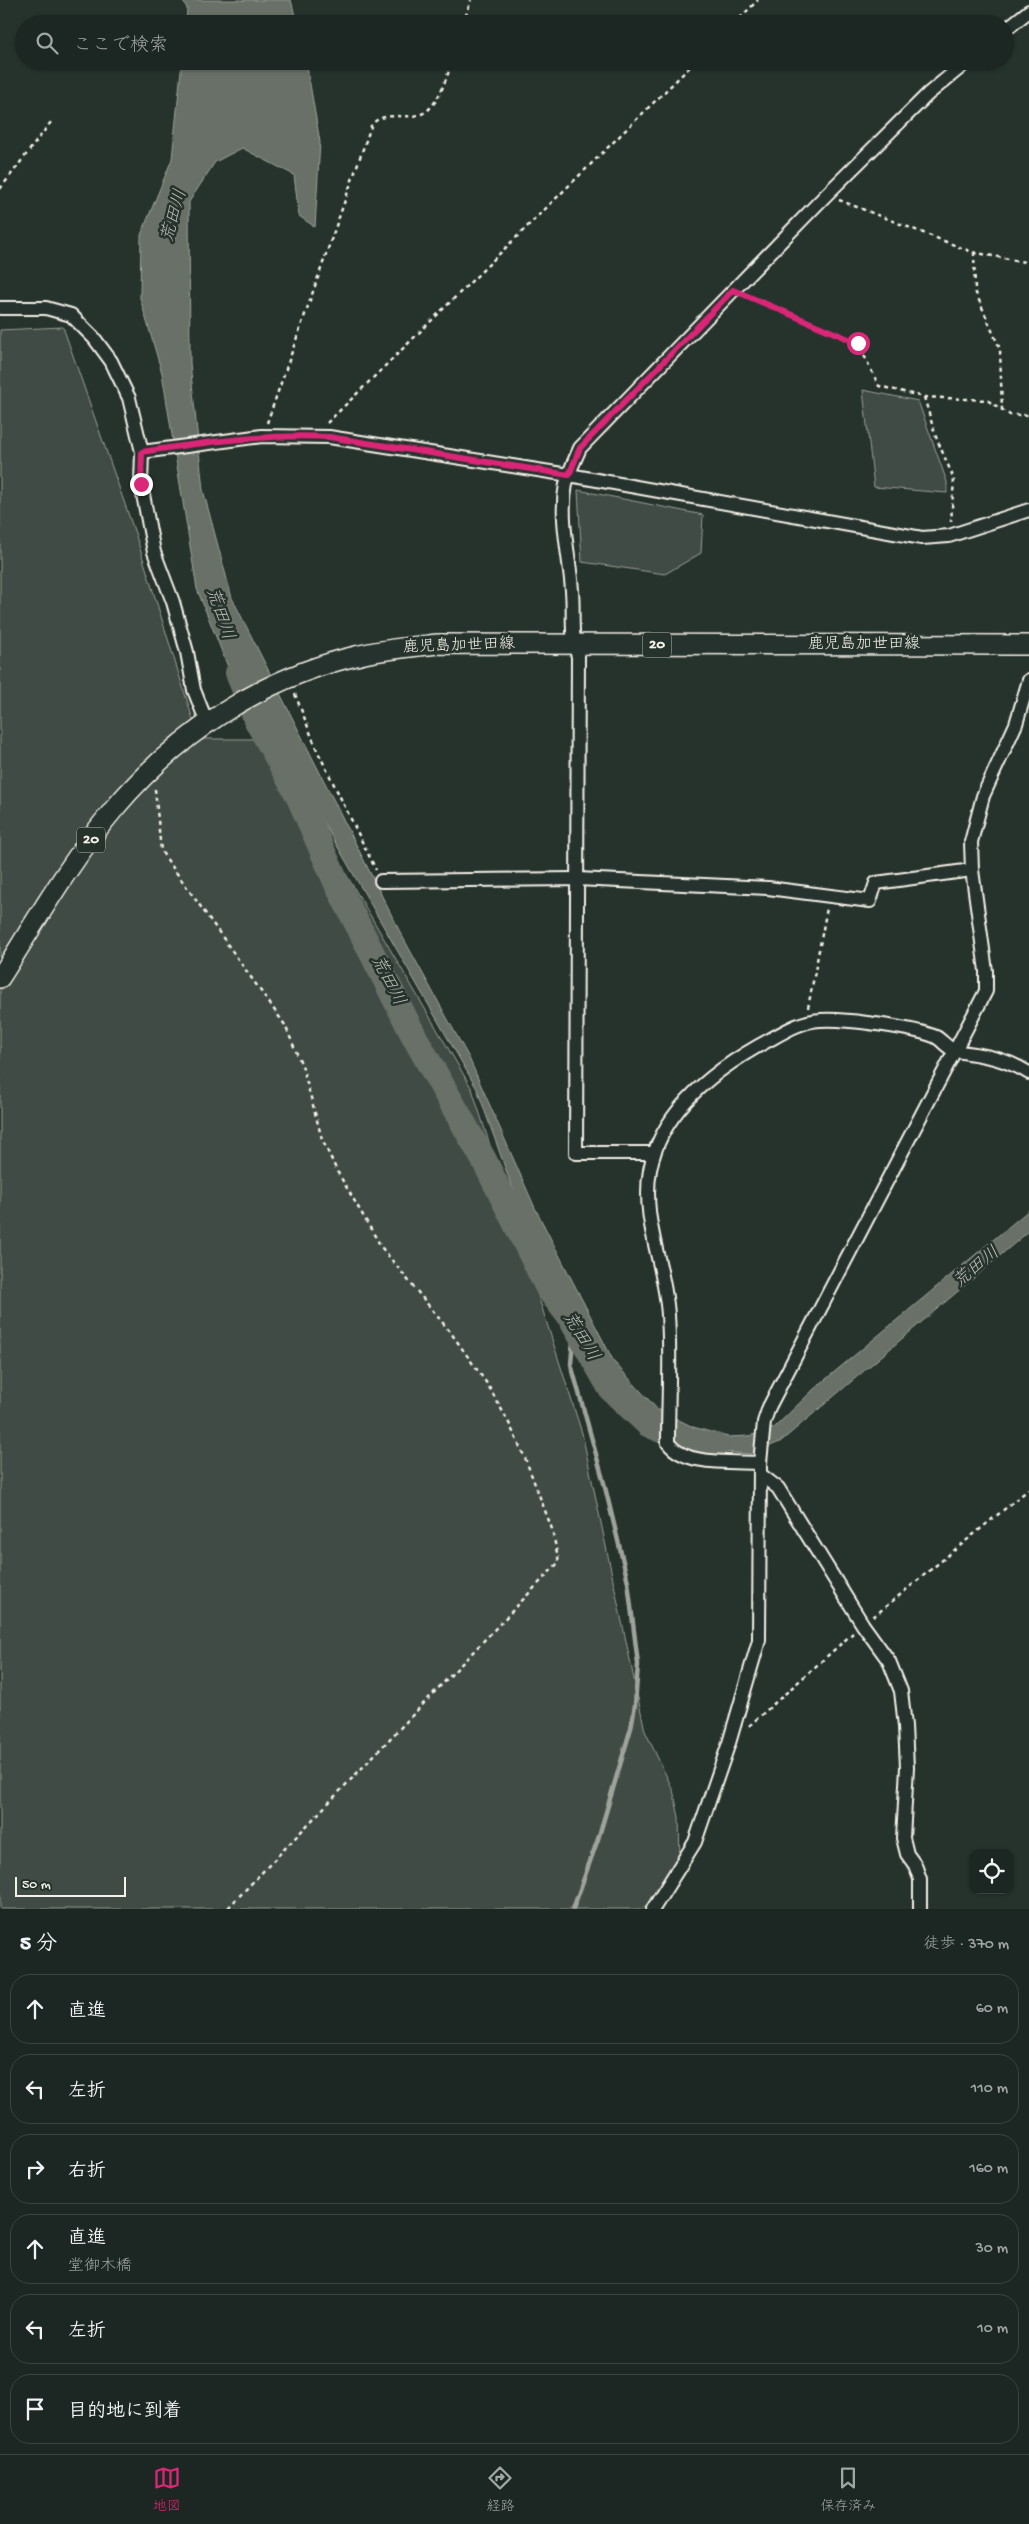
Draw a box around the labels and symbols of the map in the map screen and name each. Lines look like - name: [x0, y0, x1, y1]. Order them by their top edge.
- water label: 荒田川: [157, 187, 193, 245]
- route start: [847, 332, 870, 355]
- route end: [130, 473, 153, 496]
- water label: 荒田川: [200, 585, 239, 643]
- road number: 20: [643, 632, 671, 658]
- street label: 鹿児島加世田線: [403, 634, 515, 658]
- street label: 鹿児島加世田線: [808, 634, 920, 655]
- road number: 20: [77, 828, 105, 852]
- water label: 荒田川: [365, 952, 410, 1010]
- water label: 荒田川: [949, 1242, 1004, 1293]
- water label: 荒田川: [557, 1308, 604, 1366]
- scale bar: [15, 1874, 126, 1897]

